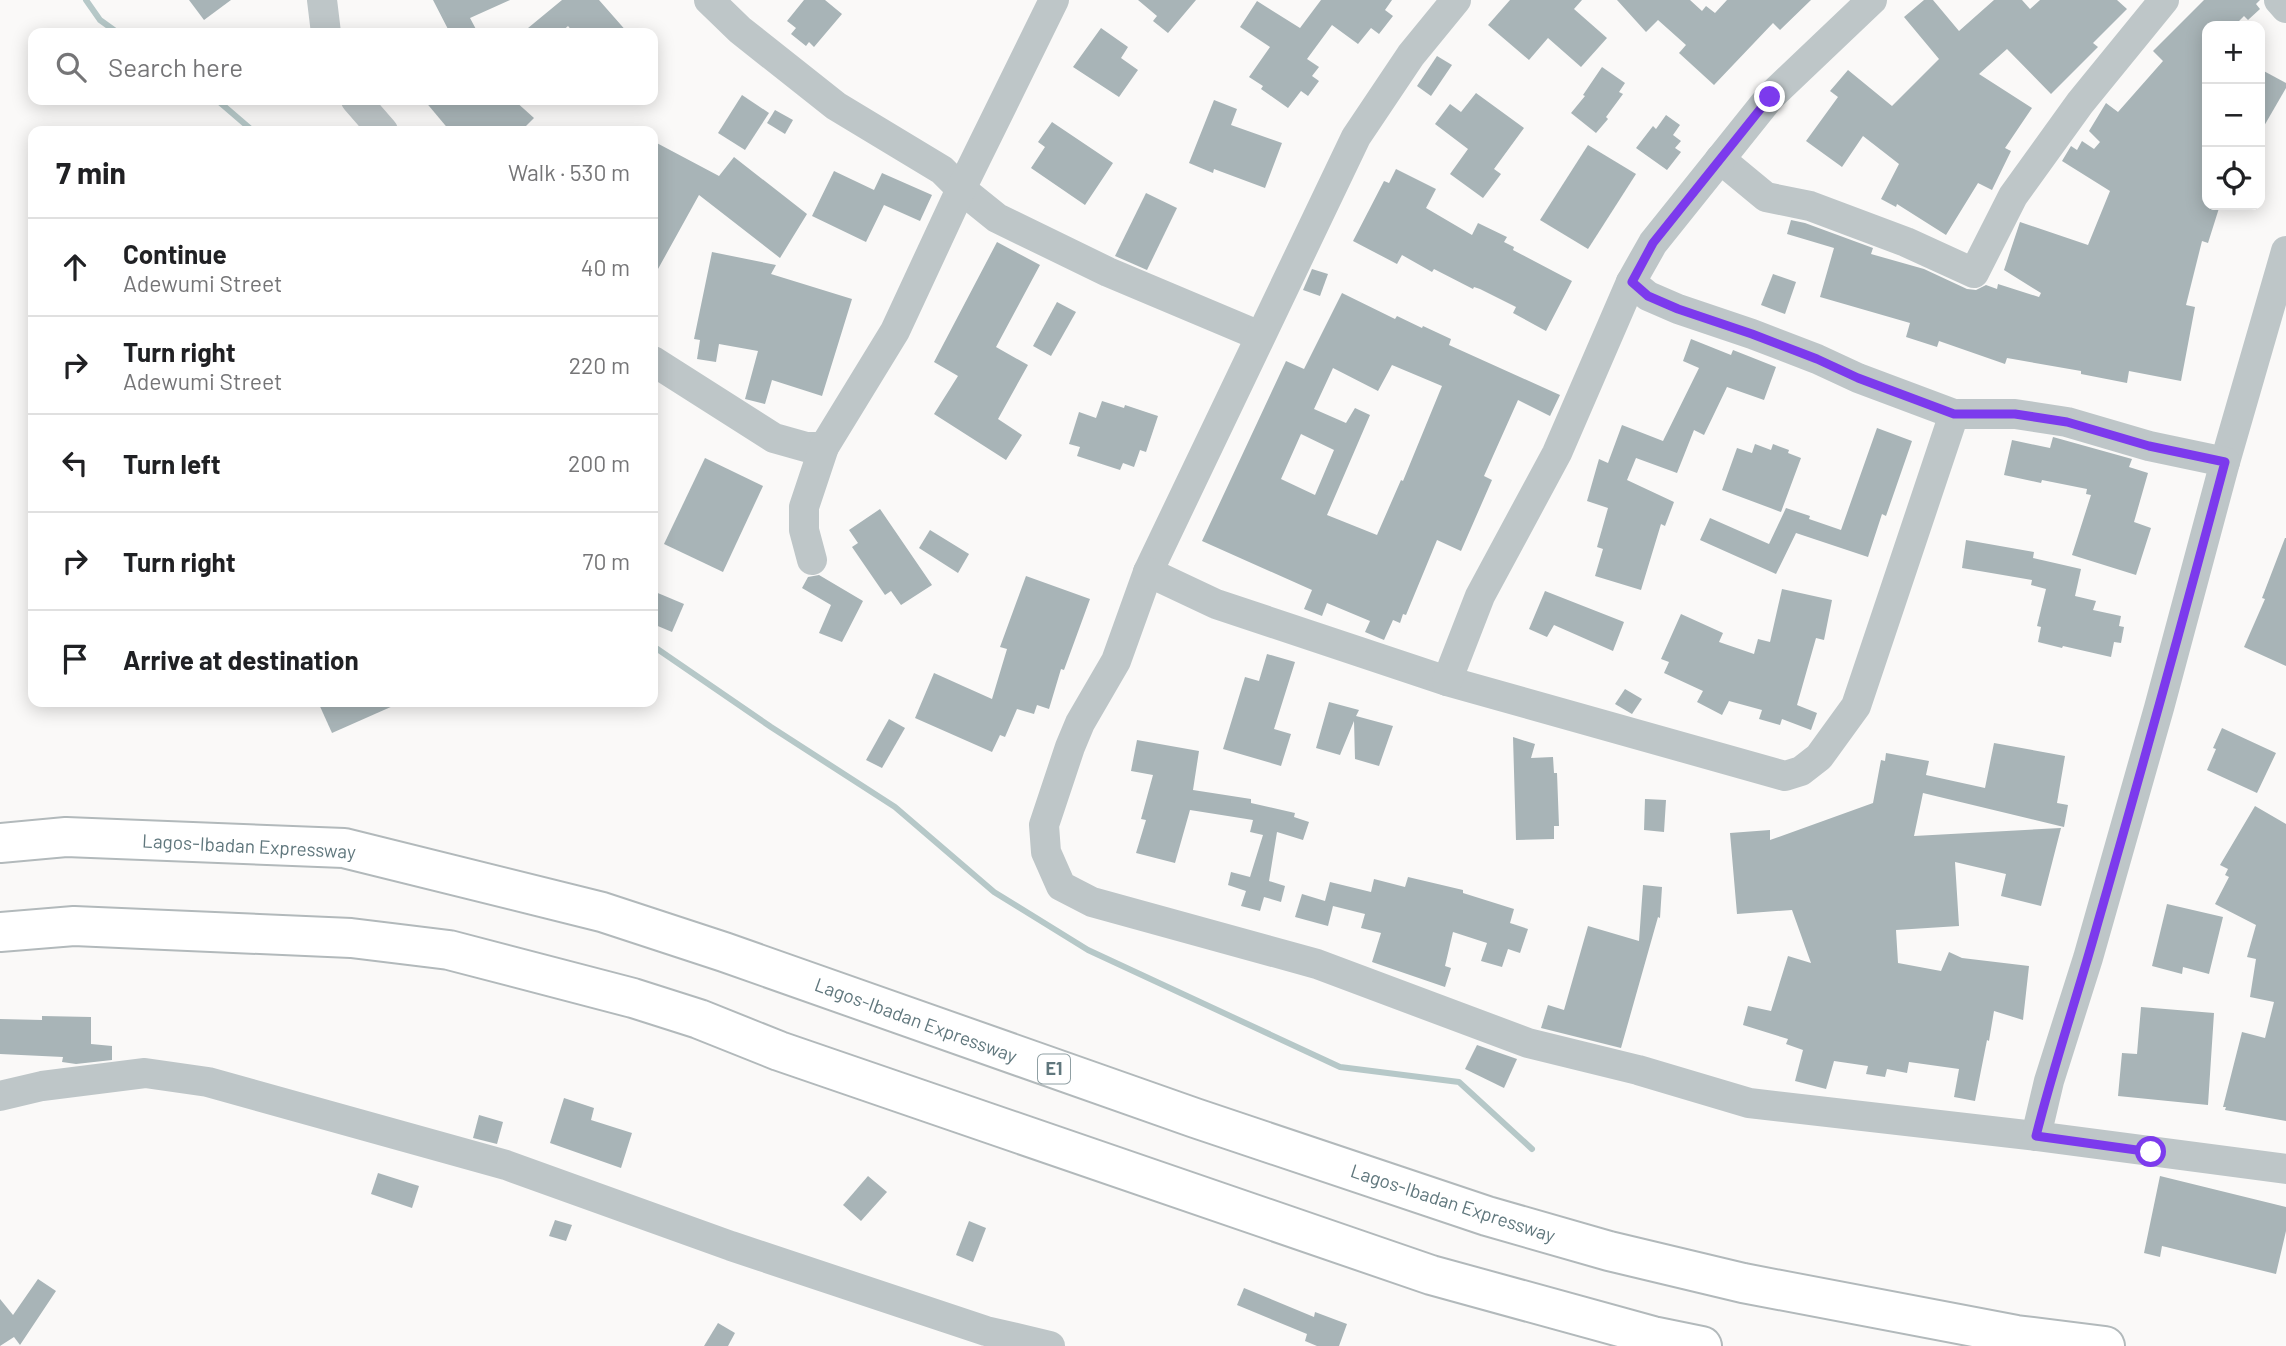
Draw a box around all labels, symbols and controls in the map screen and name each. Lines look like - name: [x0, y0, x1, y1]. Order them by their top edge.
- map controls: [2202, 21, 2265, 210]
- button: +: [2202, 21, 2265, 84]
- search box: [28, 28, 658, 105]
- icon: search: [52, 48, 90, 86]
- text: Search here: [108, 51, 243, 82]
- route end: [1754, 81, 1785, 112]
- button: −: [2202, 84, 2265, 147]
- button: locate: [2202, 147, 2265, 210]
- text: 7 min: [56, 154, 126, 190]
- text: Walk · 530 m: [508, 158, 630, 186]
- text: Continue: [123, 238, 227, 269]
- icon: ahead: [56, 248, 94, 286]
- text: 40 m: [581, 253, 630, 281]
- text: Adewumi Street: [123, 269, 282, 297]
- text: Turn right: [123, 336, 236, 367]
- icon: right: [56, 346, 94, 384]
- text: 220 m: [569, 351, 630, 379]
- text: Adewumi Street: [123, 367, 282, 395]
- icon: left: [56, 444, 94, 482]
- text: Turn left: [123, 448, 221, 479]
- text: 200 m: [568, 449, 630, 477]
- icon: right: [56, 542, 94, 580]
- text: Turn right: [123, 546, 236, 577]
- text: 70 m: [583, 547, 630, 575]
- icon: arrive: [56, 640, 94, 678]
- text: Arrive at destination: [123, 644, 359, 675]
- street label: Lagos-Ibadan Expressway: [142, 828, 357, 863]
- street label: Lagos-Ibadan Expressway: [812, 972, 1021, 1067]
- road number: E1: [1038, 1054, 1070, 1084]
- route start: [2135, 1136, 2166, 1167]
- street label: Lagos-Ibadan Expressway: [1348, 1159, 1559, 1247]

